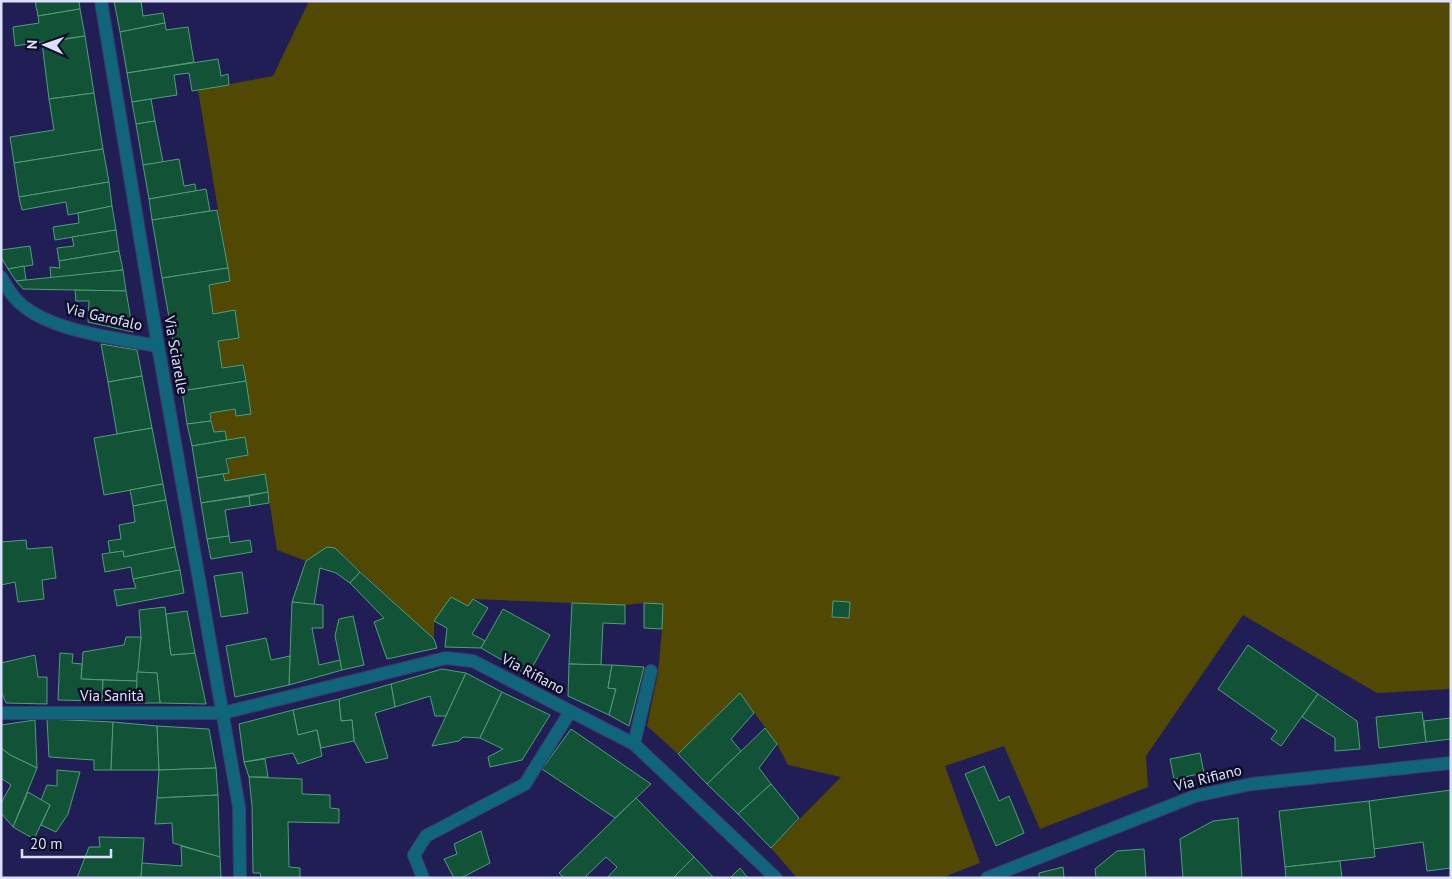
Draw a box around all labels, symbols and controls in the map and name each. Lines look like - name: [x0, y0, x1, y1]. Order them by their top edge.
- north arrow: [20, 20, 70, 70]
- text: N: [23, 40, 41, 49]
- street label: Via Garofalo: [63, 298, 144, 335]
- street label: Via Sciarelle: [160, 313, 193, 396]
- street label: Via Rifiano: [498, 649, 568, 698]
- street label: Via Sanità: [79, 686, 144, 705]
- street label: Via Rifiano: [1171, 760, 1244, 795]
- scale bar: [22, 826, 111, 858]
- text: 20 m: [30, 834, 63, 853]

